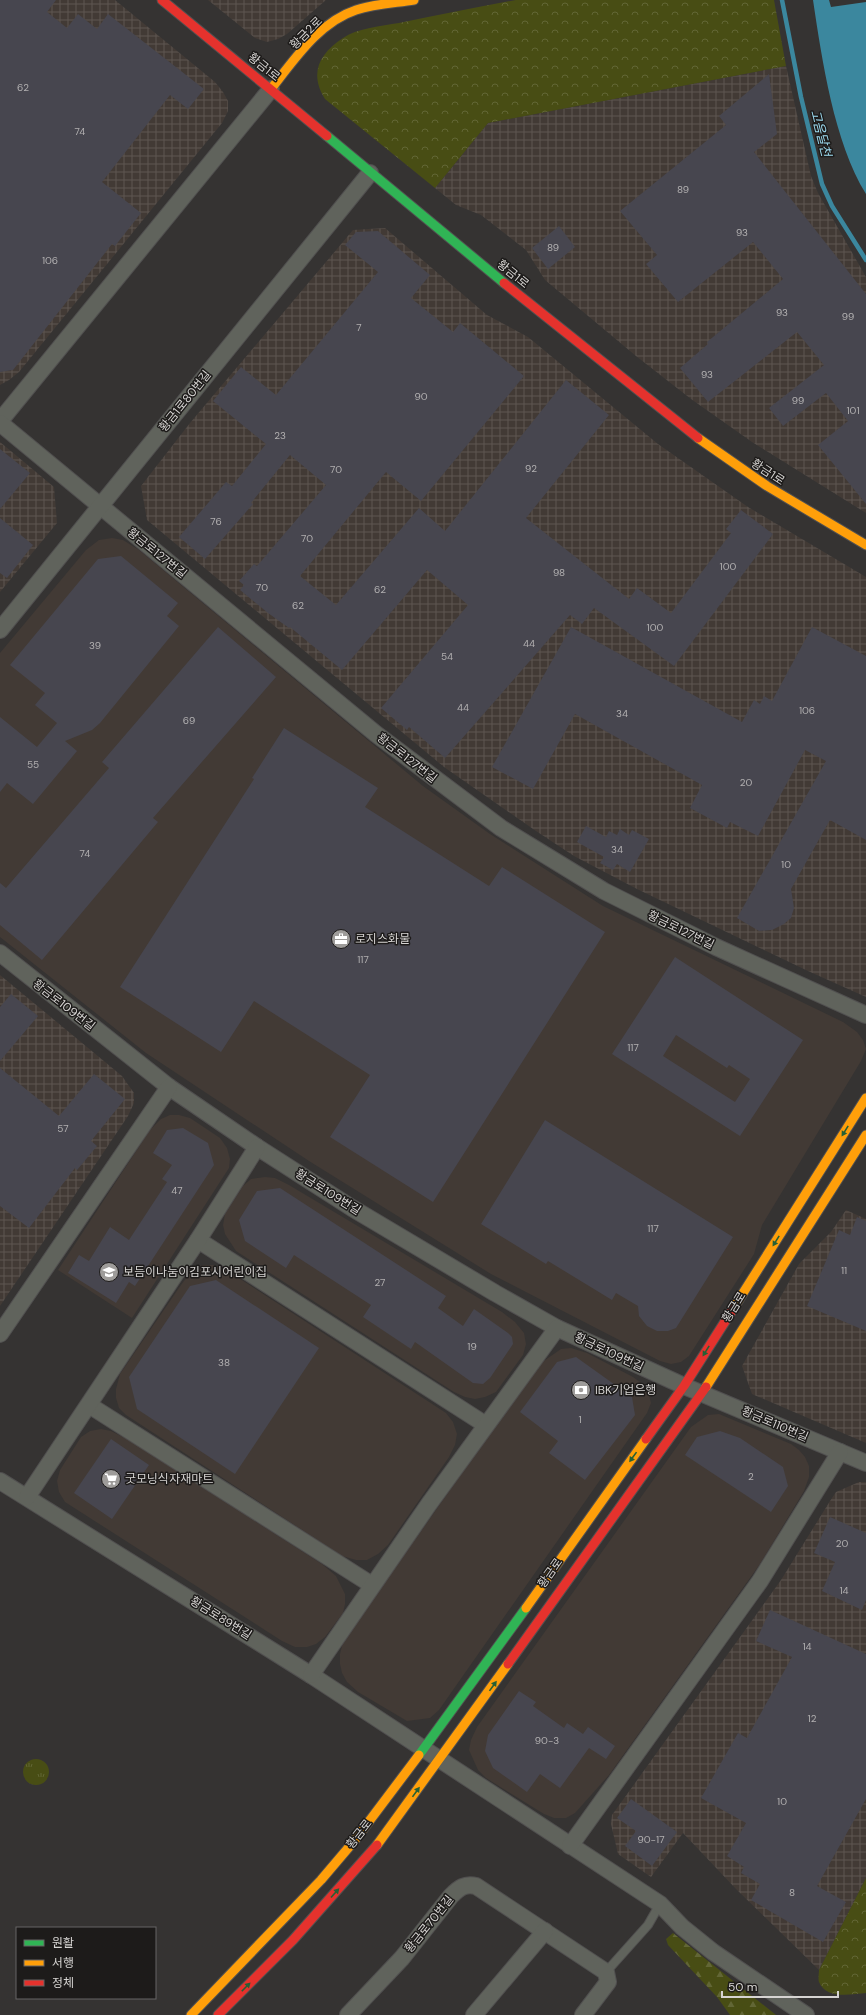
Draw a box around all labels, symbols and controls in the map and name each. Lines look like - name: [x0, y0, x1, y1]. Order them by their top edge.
- street label: 황금2로: [286, 13, 326, 53]
- street label: 황금1로: [245, 49, 283, 85]
- house number: 62: [17, 81, 29, 94]
- water label: 고음달천: [807, 108, 835, 159]
- house number: 74: [75, 125, 85, 138]
- house number: 89: [677, 183, 689, 196]
- house number: 93: [736, 226, 748, 239]
- house number: 89: [547, 241, 559, 254]
- house number: 106: [42, 254, 58, 267]
- street label: 황금1로: [494, 256, 532, 292]
- house number: 93: [776, 306, 788, 319]
- house number: 99: [842, 310, 854, 323]
- house number: 7: [356, 321, 362, 334]
- street label: 황금1로80번길: [155, 367, 215, 435]
- house number: 93: [701, 368, 713, 381]
- house number: 90: [414, 390, 428, 403]
- house number: 99: [792, 394, 804, 407]
- house number: 101: [846, 404, 860, 417]
- house number: 23: [274, 429, 286, 442]
- street label: 황금1로: [748, 455, 788, 489]
- house number: 92: [525, 462, 537, 475]
- house number: 70: [330, 463, 342, 476]
- house number: 76: [210, 515, 222, 528]
- street label: 황금로127번길: [124, 524, 190, 582]
- house number: 70: [301, 532, 313, 545]
- house number: 100: [720, 560, 737, 573]
- house number: 98: [553, 566, 565, 579]
- house number: 70: [256, 581, 268, 594]
- house number: 62: [374, 583, 386, 596]
- house number: 62: [292, 599, 304, 612]
- house number: 100: [647, 621, 664, 634]
- house number: 44: [523, 637, 535, 650]
- house number: 39: [89, 639, 101, 652]
- house number: 54: [441, 650, 453, 663]
- house number: 44: [457, 701, 469, 714]
- house number: 106: [799, 704, 815, 717]
- house number: 34: [616, 707, 628, 720]
- house number: 69: [183, 714, 195, 727]
- street label: 황금로127번길: [374, 730, 440, 786]
- house number: 55: [27, 758, 39, 771]
- house number: 20: [740, 776, 752, 789]
- house number: 34: [611, 843, 623, 856]
- house number: 74: [80, 847, 90, 860]
- house number: 10: [781, 858, 791, 871]
- street label: 황금로127번길: [645, 907, 717, 953]
- office icon: 로지스화물: [330, 928, 352, 950]
- place label: 로지스화물: [355, 931, 410, 947]
- house number: 117: [357, 953, 369, 966]
- street label: 황금로109번길: [30, 976, 98, 1034]
- house number: 117: [627, 1041, 639, 1054]
- house number: 57: [57, 1122, 69, 1135]
- one-way arrow: [842, 1125, 849, 1137]
- street label: 황금로109번길: [292, 1165, 364, 1219]
- house number: 47: [171, 1184, 183, 1197]
- house number: 117: [647, 1222, 659, 1235]
- one-way arrow: [772, 1236, 780, 1246]
- school or university icon: 보듬이나눔이김포시어린이집: [98, 1261, 120, 1283]
- place label: 보듬이나눔이김포시어린이집: [123, 1264, 267, 1280]
- house number: 11: [841, 1264, 847, 1277]
- house number: 27: [375, 1276, 385, 1289]
- street label: 황금로: [718, 1289, 750, 1325]
- street label: 황금로109번길: [572, 1329, 646, 1375]
- house number: 19: [467, 1340, 477, 1353]
- one-way arrow: [703, 1345, 710, 1356]
- house number: 38: [218, 1356, 230, 1369]
- bank icon: IBK기업은행: [570, 1379, 592, 1401]
- place label: IBK기업은행: [595, 1382, 656, 1398]
- street label: 황금로110번길: [739, 1403, 811, 1445]
- house number: 1: [578, 1413, 582, 1426]
- one-way arrow: [629, 1452, 637, 1463]
- supermarket icon: 굿모닝식자재마트: [100, 1468, 122, 1490]
- house number: 2: [748, 1470, 754, 1483]
- place label: 굿모닝식자재마트: [125, 1471, 213, 1487]
- house number: 20: [836, 1537, 848, 1550]
- street label: 황금로: [534, 1555, 566, 1591]
- house number: 14: [839, 1584, 849, 1597]
- street label: 황금로89번길: [187, 1593, 255, 1643]
- house number: 14: [802, 1640, 812, 1653]
- one-way arrow: [489, 1681, 497, 1692]
- house number: 12: [808, 1712, 817, 1725]
- house number: 90-3: [535, 1734, 559, 1747]
- one-way arrow: [412, 1786, 420, 1797]
- house number: 10: [777, 1795, 787, 1808]
- street label: 황금로: [342, 1816, 376, 1852]
- house number: 90-17: [638, 1833, 665, 1846]
- house number: 8: [789, 1886, 795, 1899]
- one-way arrow: [331, 1888, 340, 1898]
- street label: 황금로70번길: [401, 1892, 457, 1956]
- legend: [16, 1927, 156, 1999]
- text: 원활: [52, 1935, 74, 1951]
- text: 서행: [52, 1955, 74, 1971]
- scale bar: [722, 1973, 838, 1999]
- text: 정체: [52, 1975, 74, 1991]
- text: 50 m: [728, 1979, 757, 1995]
- one-way arrow: [241, 1983, 251, 1992]

